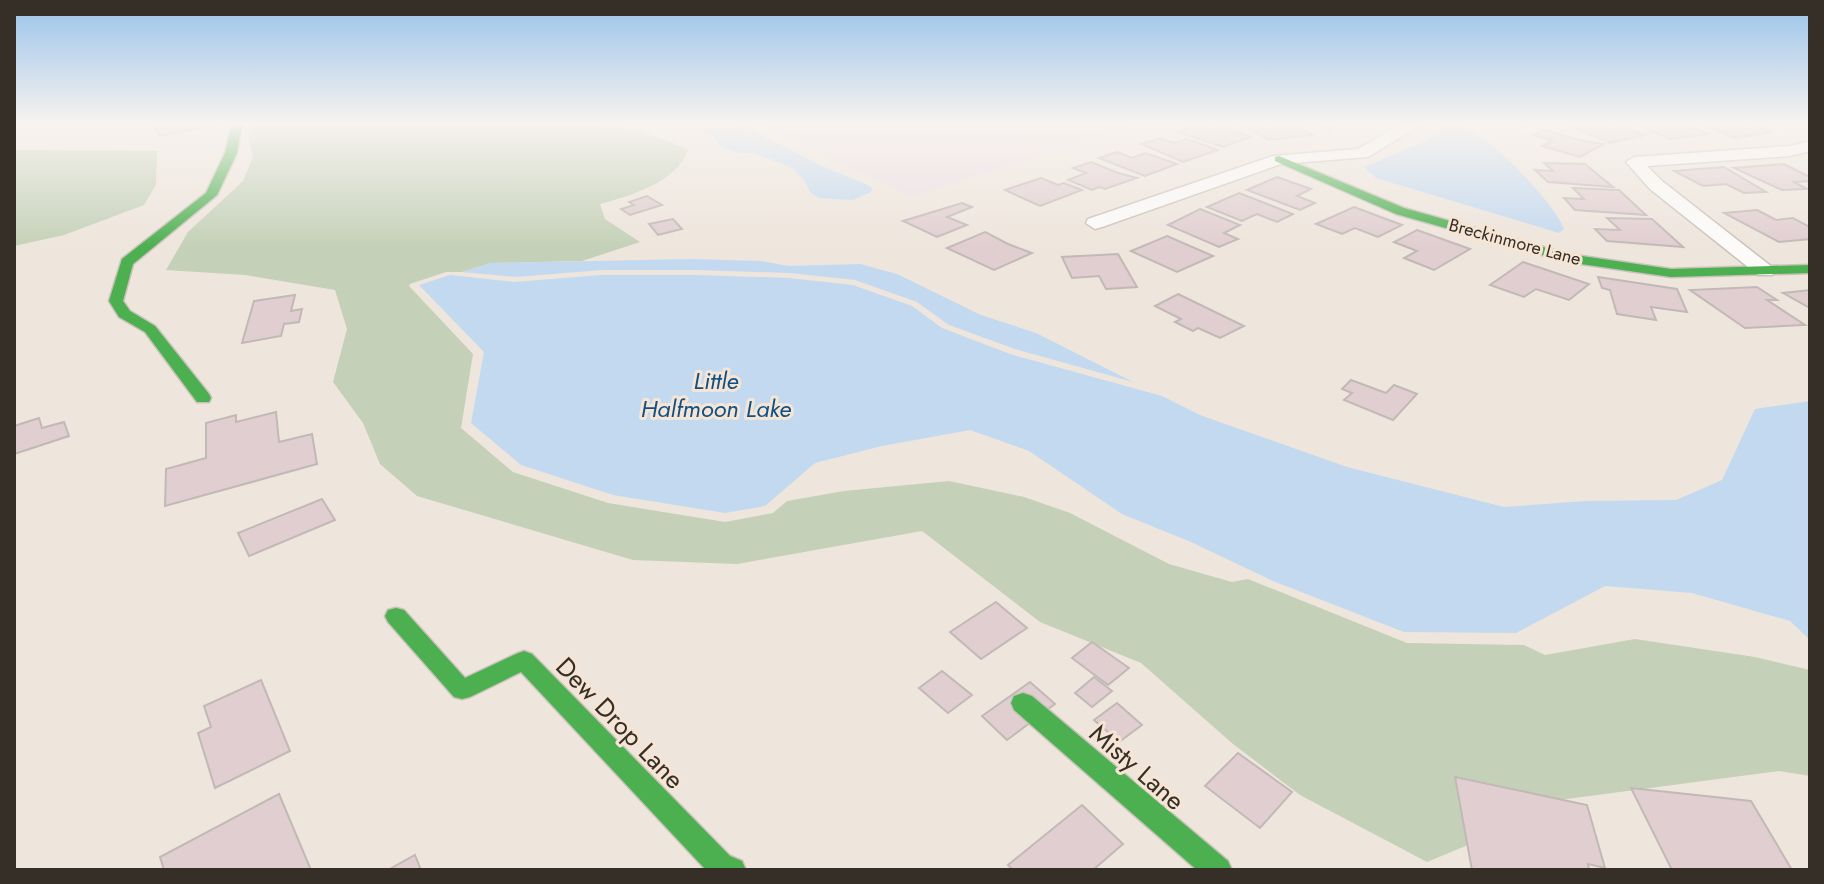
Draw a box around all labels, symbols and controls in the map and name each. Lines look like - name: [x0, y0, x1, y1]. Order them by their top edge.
- street label: Breckinmore Lane: [1446, 212, 1584, 272]
- water label: Little Halfmoon Lake: [641, 363, 791, 426]
- street label: Dew Drop Lane: [547, 649, 693, 797]
- street label: Misty Lane: [1081, 715, 1193, 819]

